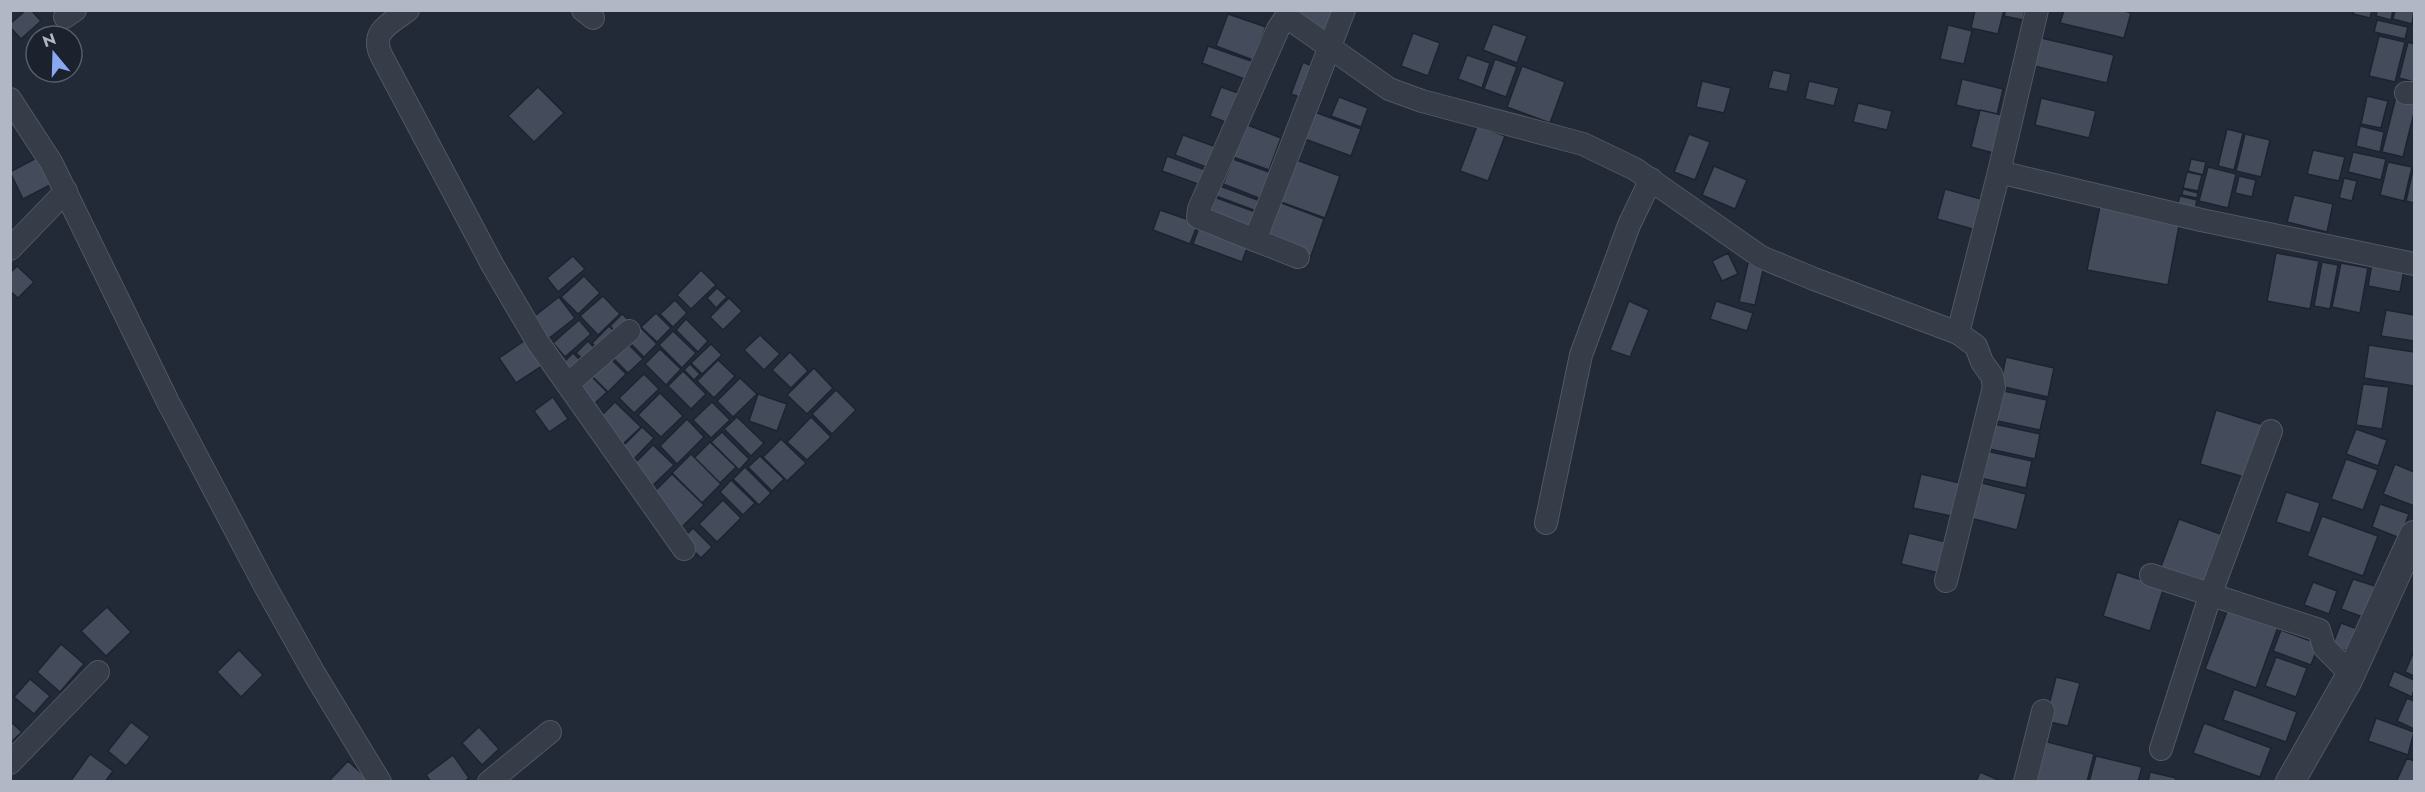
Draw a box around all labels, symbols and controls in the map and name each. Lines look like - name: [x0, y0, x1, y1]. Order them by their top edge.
- north arrow: [24, 24, 84, 84]
- text: N: [40, 27, 59, 53]

